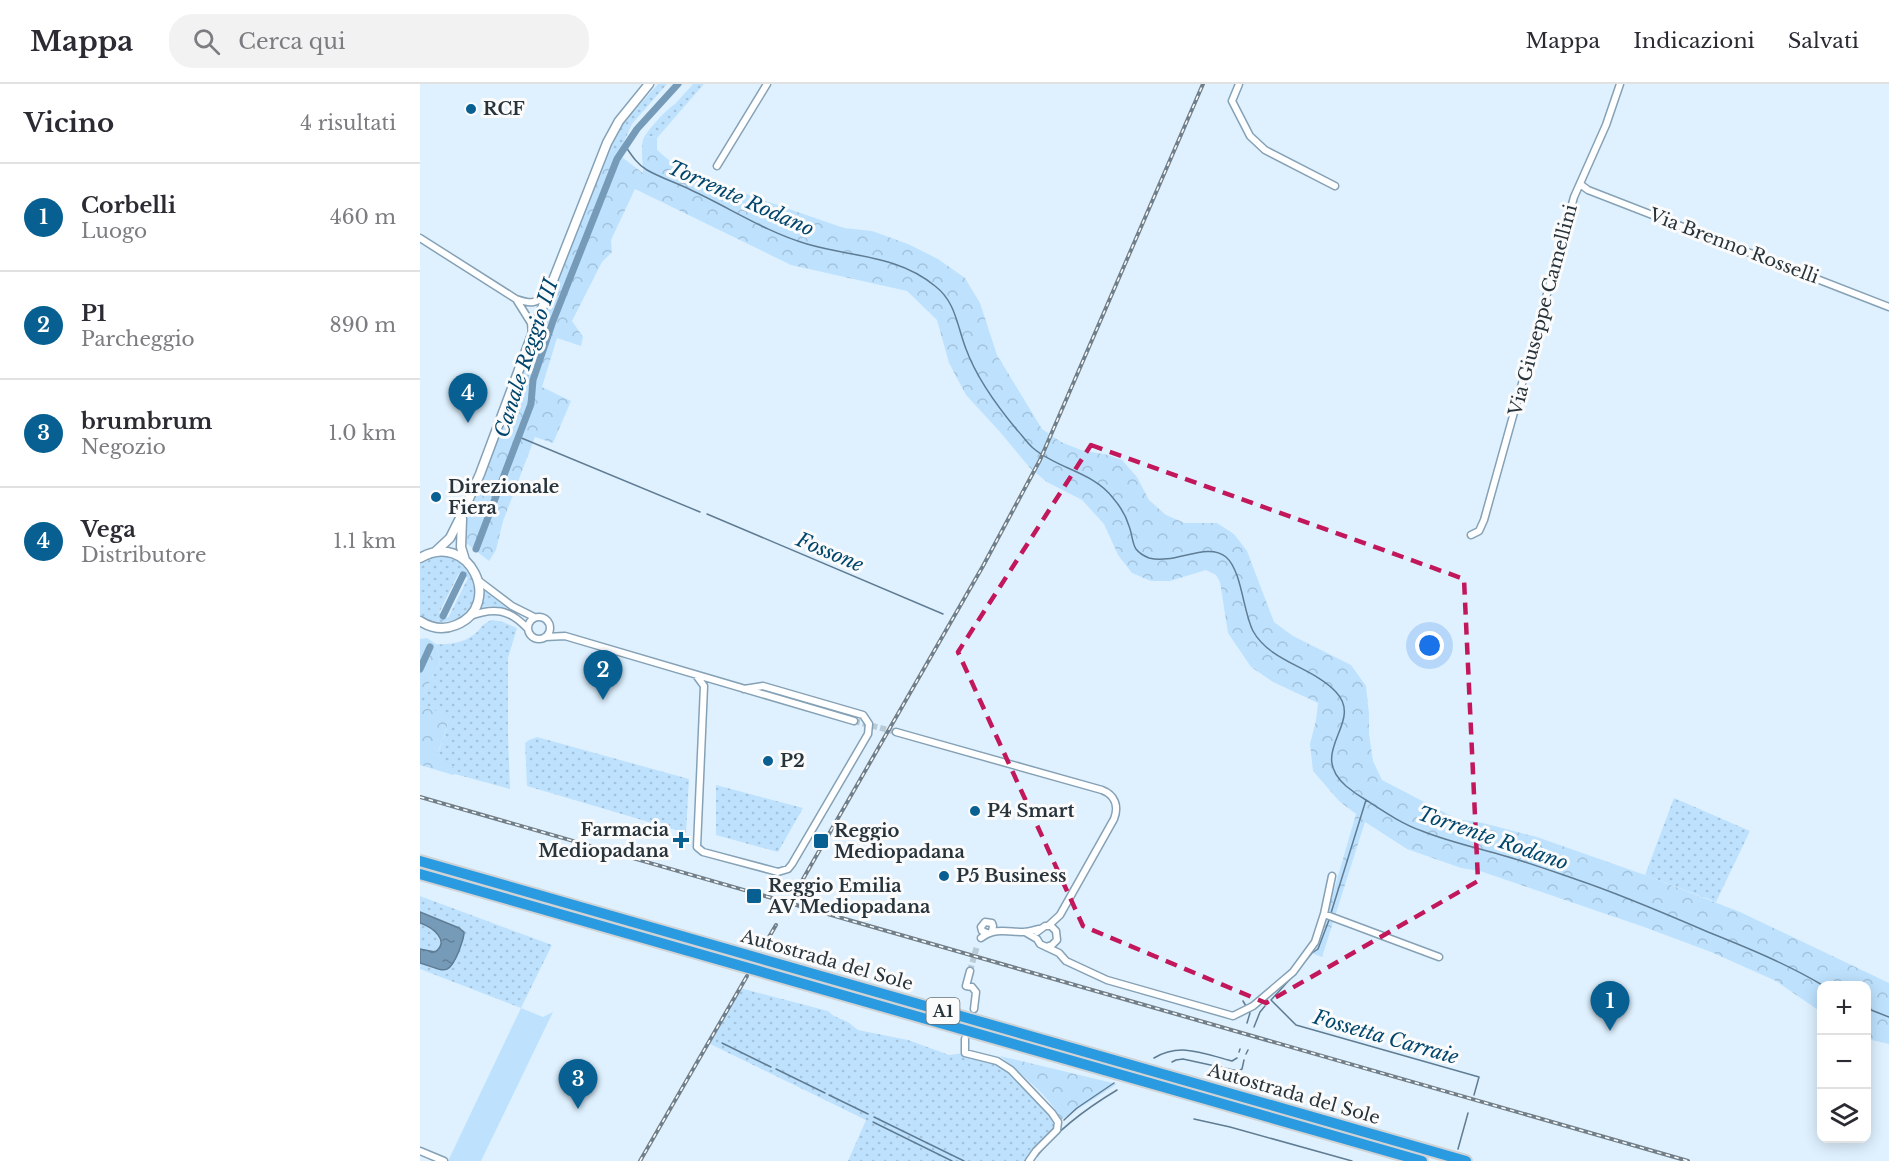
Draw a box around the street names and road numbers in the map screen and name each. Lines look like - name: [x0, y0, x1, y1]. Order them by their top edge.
- street label: Via Giuseppe Camellini: [1504, 202, 1582, 419]
- street label: Via Brenno Rosselli: [1645, 203, 1822, 288]
- street label: Autostrada del Sole: [737, 925, 916, 995]
- road number: A1: [926, 998, 960, 1024]
- street label: Autostrada del Sole: [1204, 1059, 1383, 1129]

